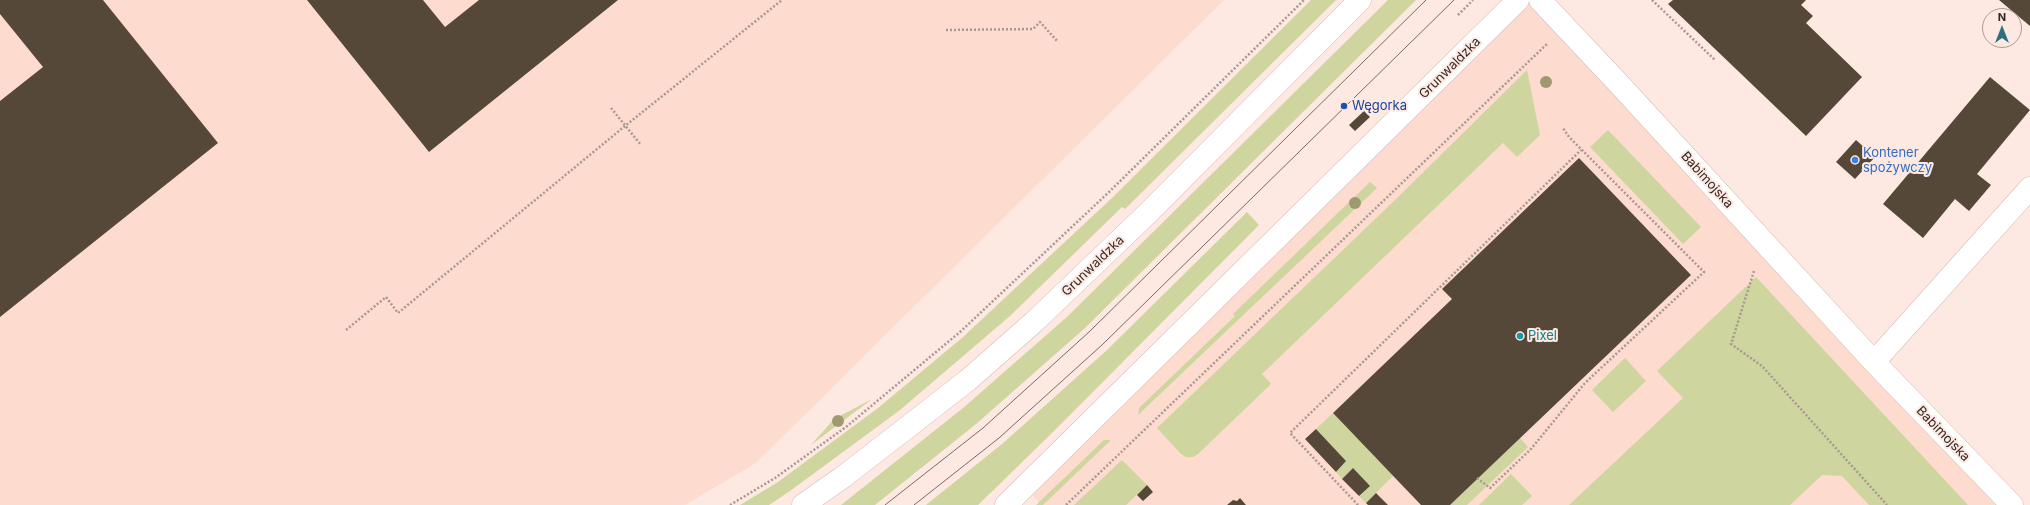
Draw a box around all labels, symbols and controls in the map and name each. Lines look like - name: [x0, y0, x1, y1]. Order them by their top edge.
- north arrow: [1982, 8, 2022, 48]
- text: N: [1998, 10, 2006, 24]
- street label: Grunwaldzka: [1416, 34, 1484, 102]
- place label: Węgorka: [1352, 98, 1407, 114]
- marker: Węgorka: [1339, 101, 1349, 111]
- place label: Kontener spożywczy: [1863, 145, 1932, 176]
- street label: Babimojska: [1678, 149, 1736, 211]
- marker: Kontener spożywczy: [1850, 155, 1860, 165]
- street label: Grunwaldzka: [1059, 232, 1127, 300]
- place label: Pixel: [1528, 328, 1557, 344]
- marker: Pixel: [1515, 331, 1525, 341]
- street label: Babimojska: [1913, 403, 1973, 465]

